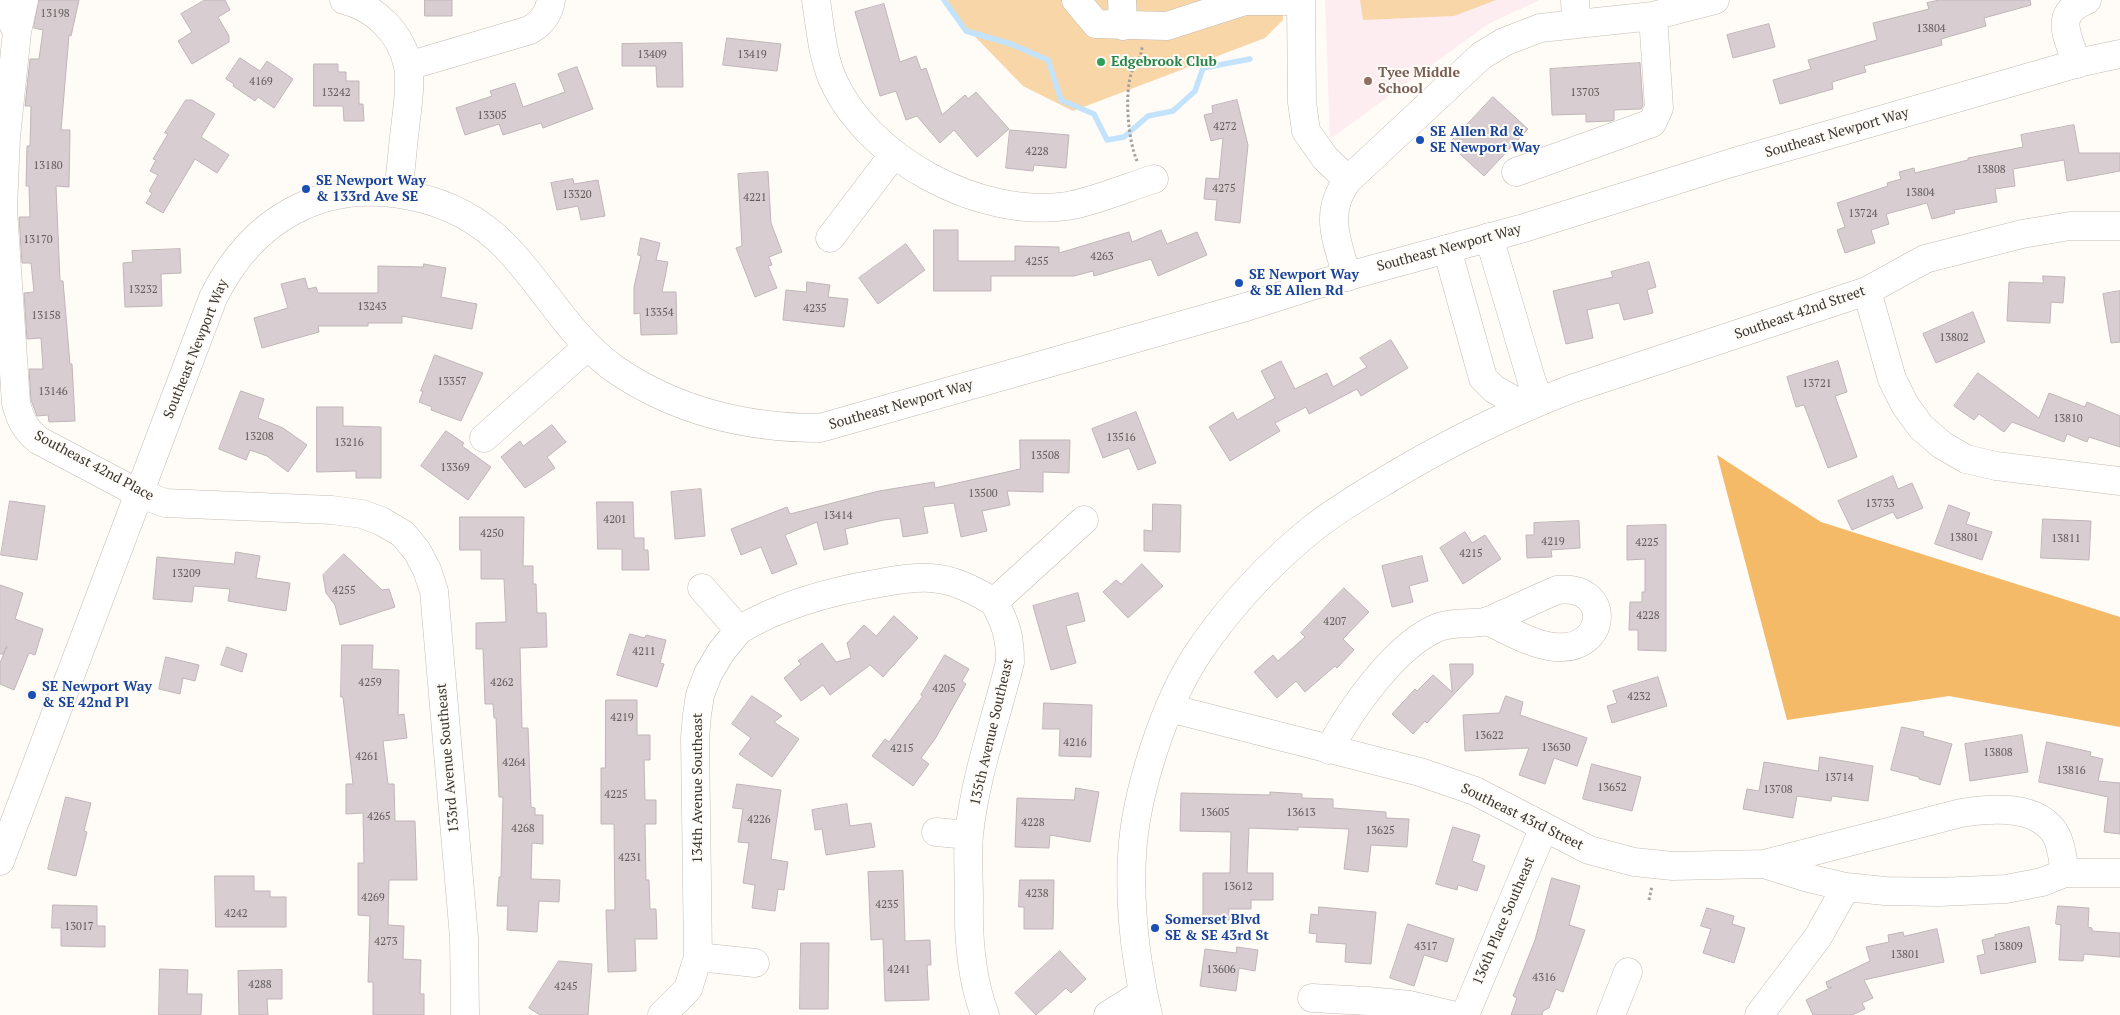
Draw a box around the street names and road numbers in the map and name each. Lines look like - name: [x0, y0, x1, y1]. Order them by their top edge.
- street label: Southeast Newport Way: [1763, 104, 1911, 162]
- street label: Southeast Newport Way: [1375, 221, 1523, 275]
- street label: Southeast Newport Way: [160, 277, 232, 421]
- street label: Southeast 42nd Street: [1732, 283, 1868, 343]
- street label: Southeast Newport Way: [827, 376, 975, 434]
- street label: Southeast 42nd Place: [31, 427, 157, 505]
- street label: 135th Avenue Southeast: [967, 657, 1017, 807]
- street label: 133rd Avenue Southeast: [433, 682, 463, 834]
- street label: 134th Avenue Southeast: [690, 713, 706, 863]
- street label: Southeast 43rd Street: [1458, 780, 1586, 854]
- street label: 136th Place Southeast: [1469, 854, 1539, 988]

